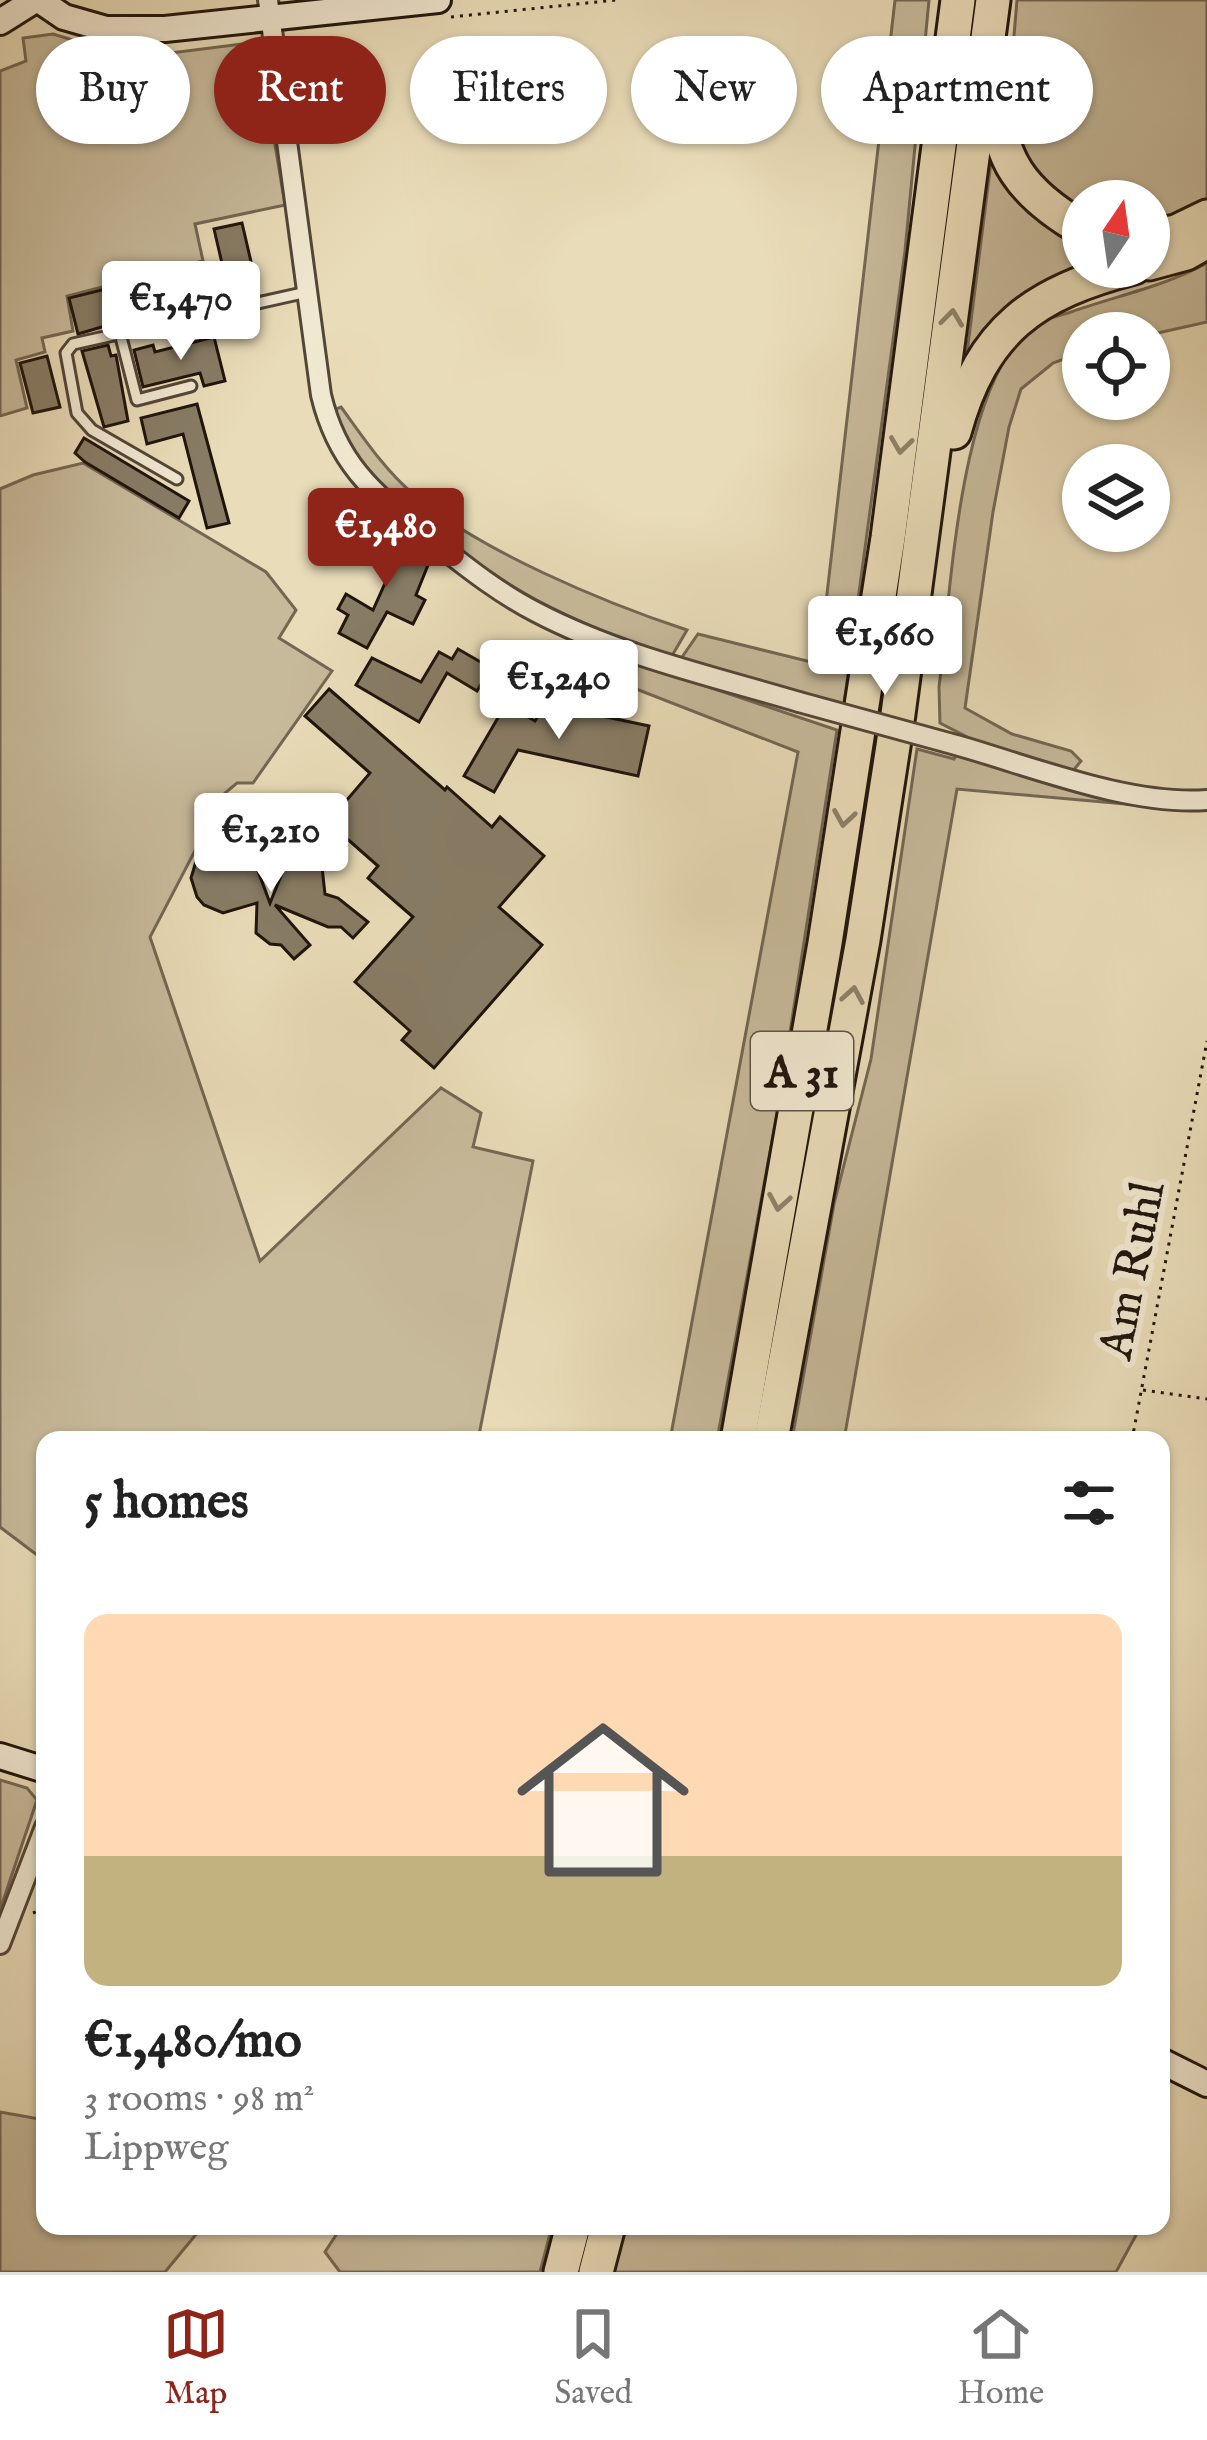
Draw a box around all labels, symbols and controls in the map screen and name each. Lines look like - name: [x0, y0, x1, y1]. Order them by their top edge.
- chip: Buy: [36, 36, 190, 144]
- chip: Rent: [214, 36, 386, 144]
- chip: Filters: [410, 36, 607, 144]
- chip: New: [631, 36, 797, 144]
- chip: Apartment: [821, 36, 1093, 144]
- north arrow: [1062, 180, 1170, 288]
- map controls: [1062, 180, 1170, 552]
- pin: €1,470: [83, 261, 279, 363]
- text: €1,470: [129, 275, 233, 324]
- one-way arrow: [939, 309, 965, 328]
- button: locate: [1062, 312, 1170, 420]
- one-way arrow: [889, 436, 915, 455]
- button: layers: [1062, 444, 1170, 552]
- pin: €1,480: [288, 488, 484, 590]
- text: €1,480: [335, 502, 437, 551]
- pin: €1,660: [787, 596, 983, 698]
- text: €1,660: [835, 610, 935, 659]
- pin: €1,240: [461, 640, 657, 742]
- text: €1,240: [507, 654, 611, 703]
- pin: €1,210: [173, 793, 369, 895]
- text: €1,210: [221, 807, 321, 856]
- one-way arrow: [833, 808, 858, 828]
- one-way arrow: [839, 985, 865, 1005]
- road number: A 31: [751, 1032, 853, 1110]
- street label: Am Ruhl: [1087, 1176, 1181, 1366]
- one-way arrow: [768, 1192, 793, 1212]
- icon: filters: [1056, 1470, 1122, 1536]
- text: 5 homes: [84, 1471, 249, 1536]
- icon: home: [495, 1692, 711, 1908]
- text: €1,480/mo: [84, 2010, 302, 2075]
- text: 3 rooms · 98 m²: [84, 2075, 315, 2124]
- text: Lippweg: [84, 2124, 228, 2173]
- tab: Map: [163, 2301, 229, 2415]
- tab: Saved: [554, 2301, 632, 2415]
- tab: Home: [958, 2301, 1044, 2415]

